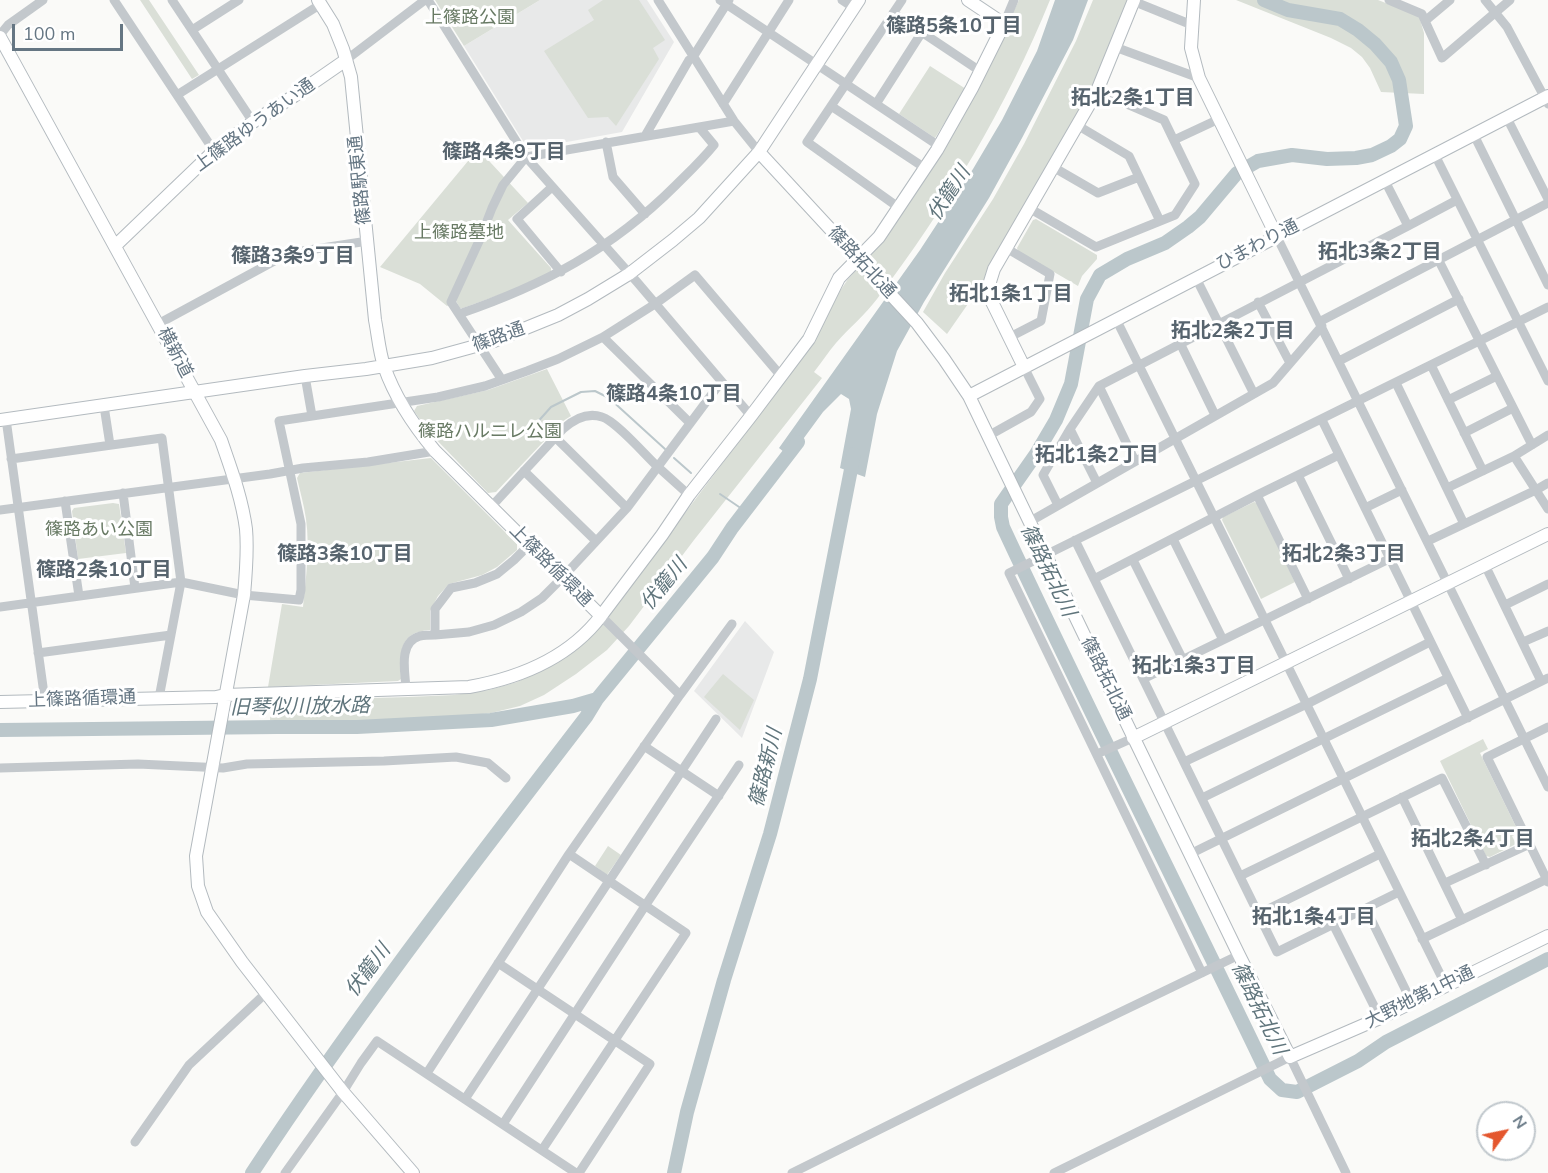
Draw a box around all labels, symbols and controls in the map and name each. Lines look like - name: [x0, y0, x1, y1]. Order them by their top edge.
- park label: 上篠路公園: [425, 8, 515, 30]
- scale bar: [15, 12, 126, 50]
- district label: 篠路5条10丁目: [886, 15, 1022, 39]
- text: 100 m: [23, 22, 75, 46]
- street label: 上篠路ゆうあい通: [190, 75, 320, 177]
- district label: 拓北2条1丁目: [1071, 87, 1195, 111]
- street label: 篠路駅東通: [346, 134, 376, 226]
- district label: 篠路4条9丁目: [442, 141, 566, 165]
- water label: 伏籠川: [924, 162, 976, 226]
- street label: ひまわり通: [1213, 216, 1303, 276]
- park label: 上篠路墓地: [414, 223, 504, 245]
- street label: 篠路拓北通: [822, 223, 900, 303]
- district label: 拓北3条2丁目: [1318, 241, 1442, 265]
- district label: 篠路3条9丁目: [231, 245, 355, 269]
- district label: 拓北1条1丁目: [949, 283, 1073, 307]
- street label: 篠路通: [470, 319, 528, 357]
- district label: 拓北2条2丁目: [1171, 320, 1295, 344]
- street label: 横新道: [152, 324, 196, 382]
- district label: 篠路4条10丁目: [606, 383, 742, 407]
- park label: 篠路ハルニレ公園: [418, 422, 562, 444]
- district label: 拓北1条2丁目: [1035, 444, 1159, 468]
- park label: 篠路あい公園: [45, 520, 153, 542]
- street label: 上篠路循環通: [504, 520, 596, 612]
- water label: 篠路拓北川: [1014, 521, 1080, 621]
- district label: 篠路3条10丁目: [277, 543, 413, 567]
- district label: 拓北2条3丁目: [1282, 543, 1406, 567]
- water label: 伏籠川: [637, 554, 693, 616]
- district label: 篠路2条10丁目: [36, 559, 172, 583]
- street label: 篠路拓北通: [1076, 634, 1134, 724]
- district label: 拓北1条3丁目: [1132, 655, 1256, 679]
- street label: 上篠路循環通: [28, 687, 136, 713]
- water label: 旧琴似川放水路: [230, 695, 370, 721]
- water label: 篠路新川: [746, 726, 788, 810]
- district label: 拓北2条4丁目: [1411, 828, 1535, 852]
- district label: 拓北1条4丁目: [1252, 906, 1376, 930]
- water label: 伏籠川: [341, 940, 397, 1002]
- water label: 篠路拓北川: [1225, 959, 1291, 1059]
- street label: 大野地第1中通: [1362, 962, 1478, 1034]
- north arrow: [1476, 1101, 1536, 1161]
- text: N: [1507, 1111, 1532, 1133]

